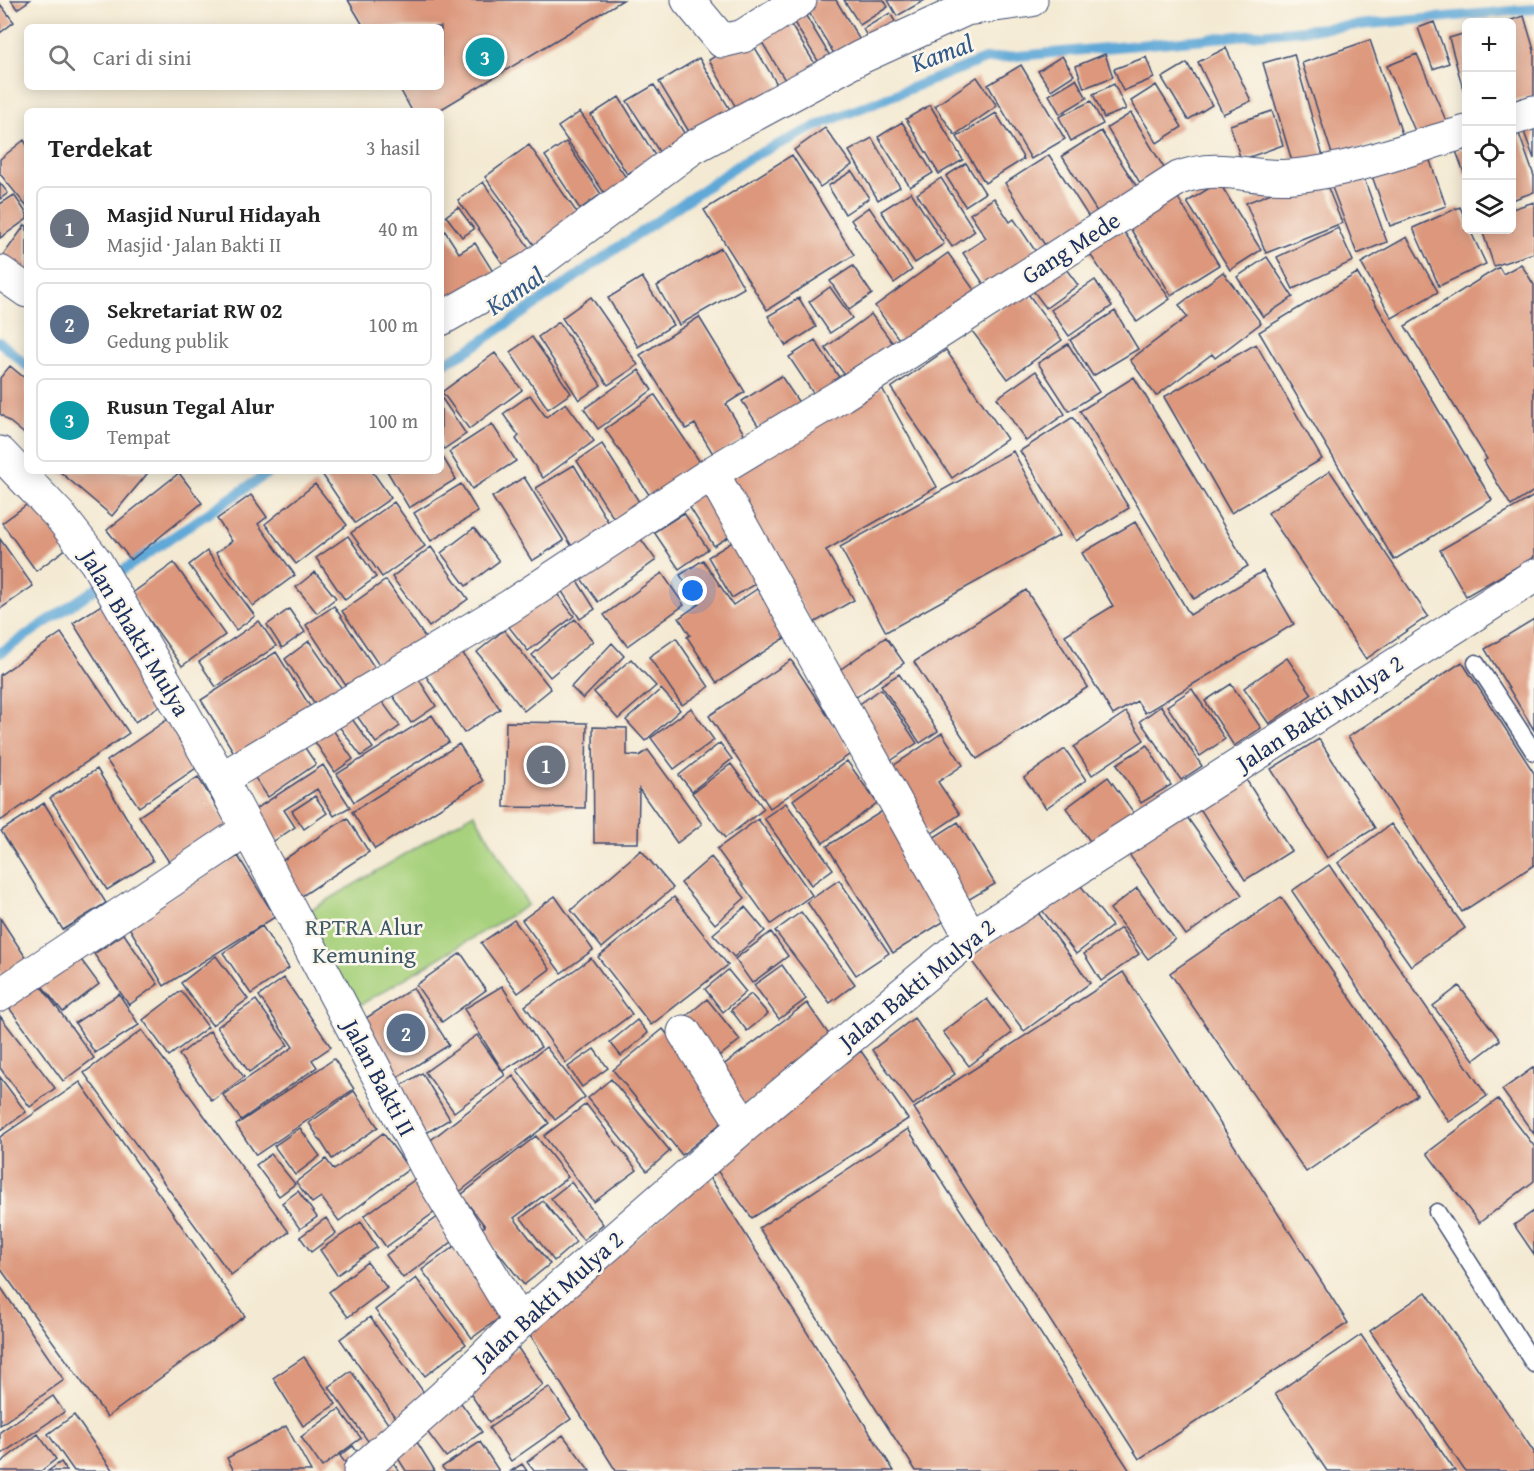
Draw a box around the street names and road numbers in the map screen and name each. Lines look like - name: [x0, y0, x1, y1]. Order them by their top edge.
- street label: Gang Mede: [1015, 203, 1127, 293]
- street label: Jalan Bhakti Mulya: [70, 540, 199, 723]
- street label: Jalan Bakti Mulya 2: [1227, 645, 1410, 781]
- street label: Jalan Bakti Mulya 2: [829, 909, 1003, 1060]
- street label: Jalan Bakti II: [332, 1010, 425, 1143]
- street label: Jalan Bakti Mulya 2: [462, 1222, 631, 1379]

